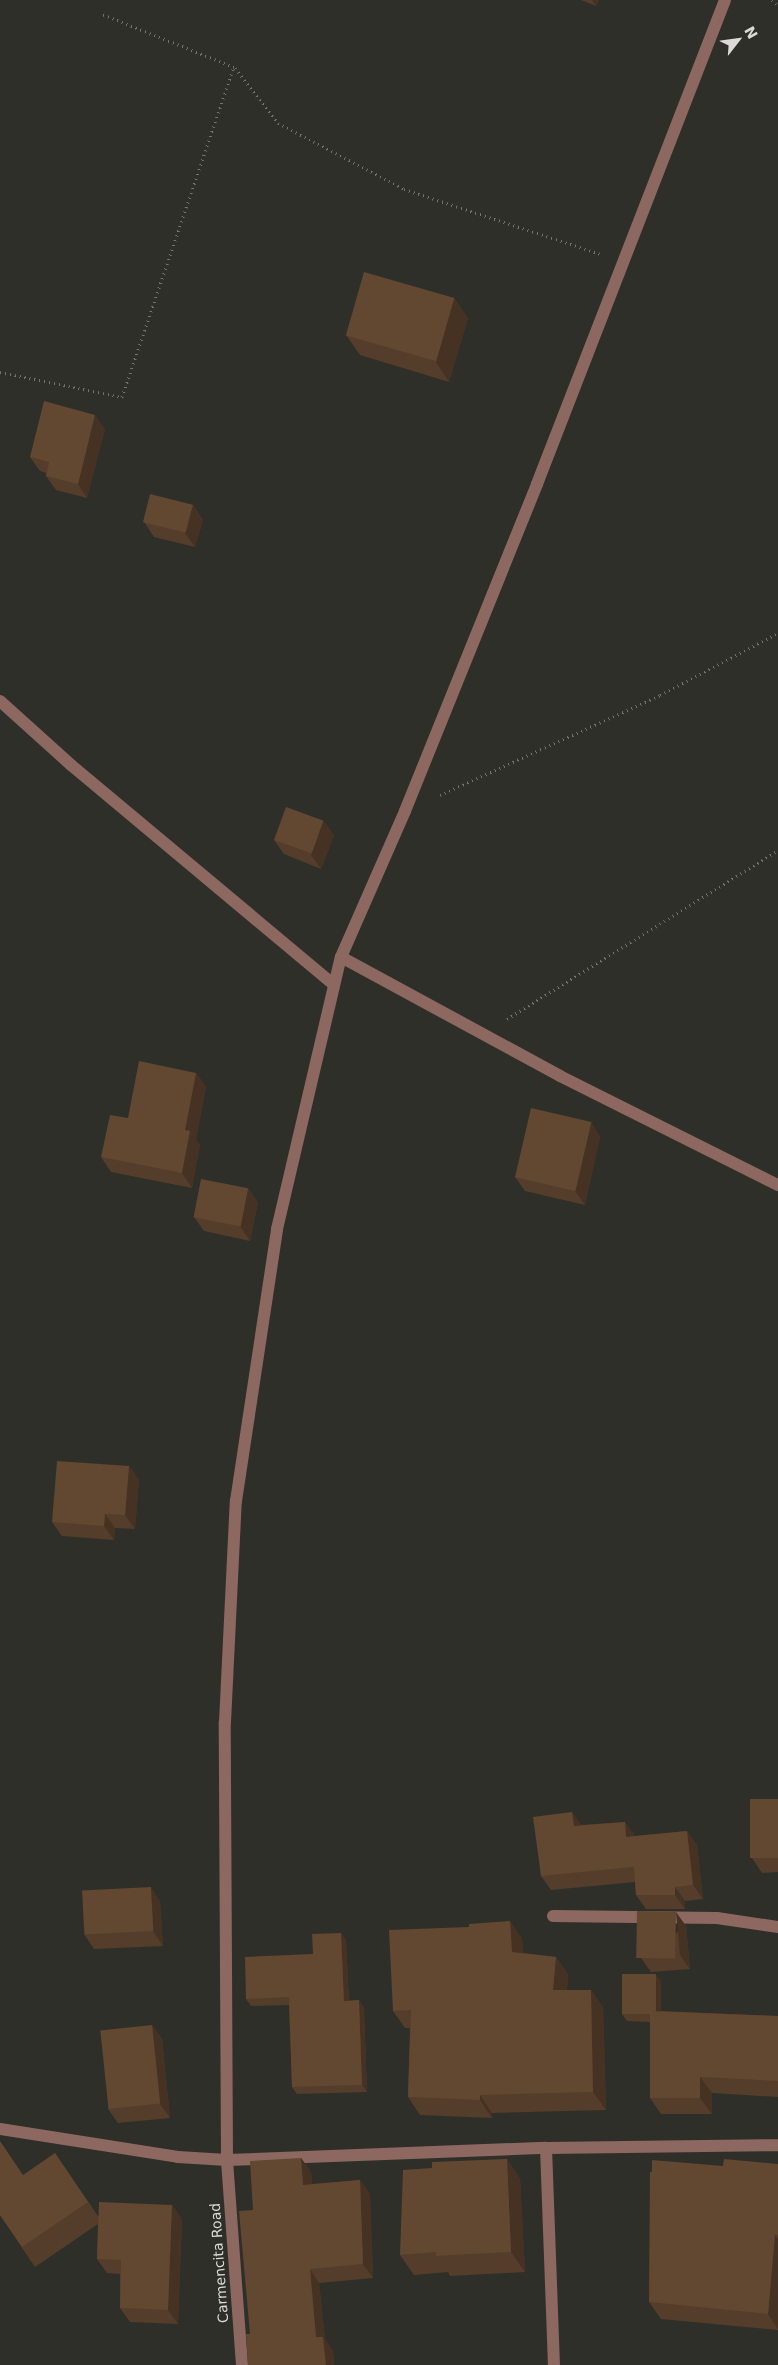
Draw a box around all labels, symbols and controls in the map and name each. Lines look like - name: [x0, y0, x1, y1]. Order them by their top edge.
- north arrow: [713, 15, 763, 65]
- text: N: [741, 23, 761, 42]
- street label: Carmencita Road: [206, 2202, 232, 2324]

